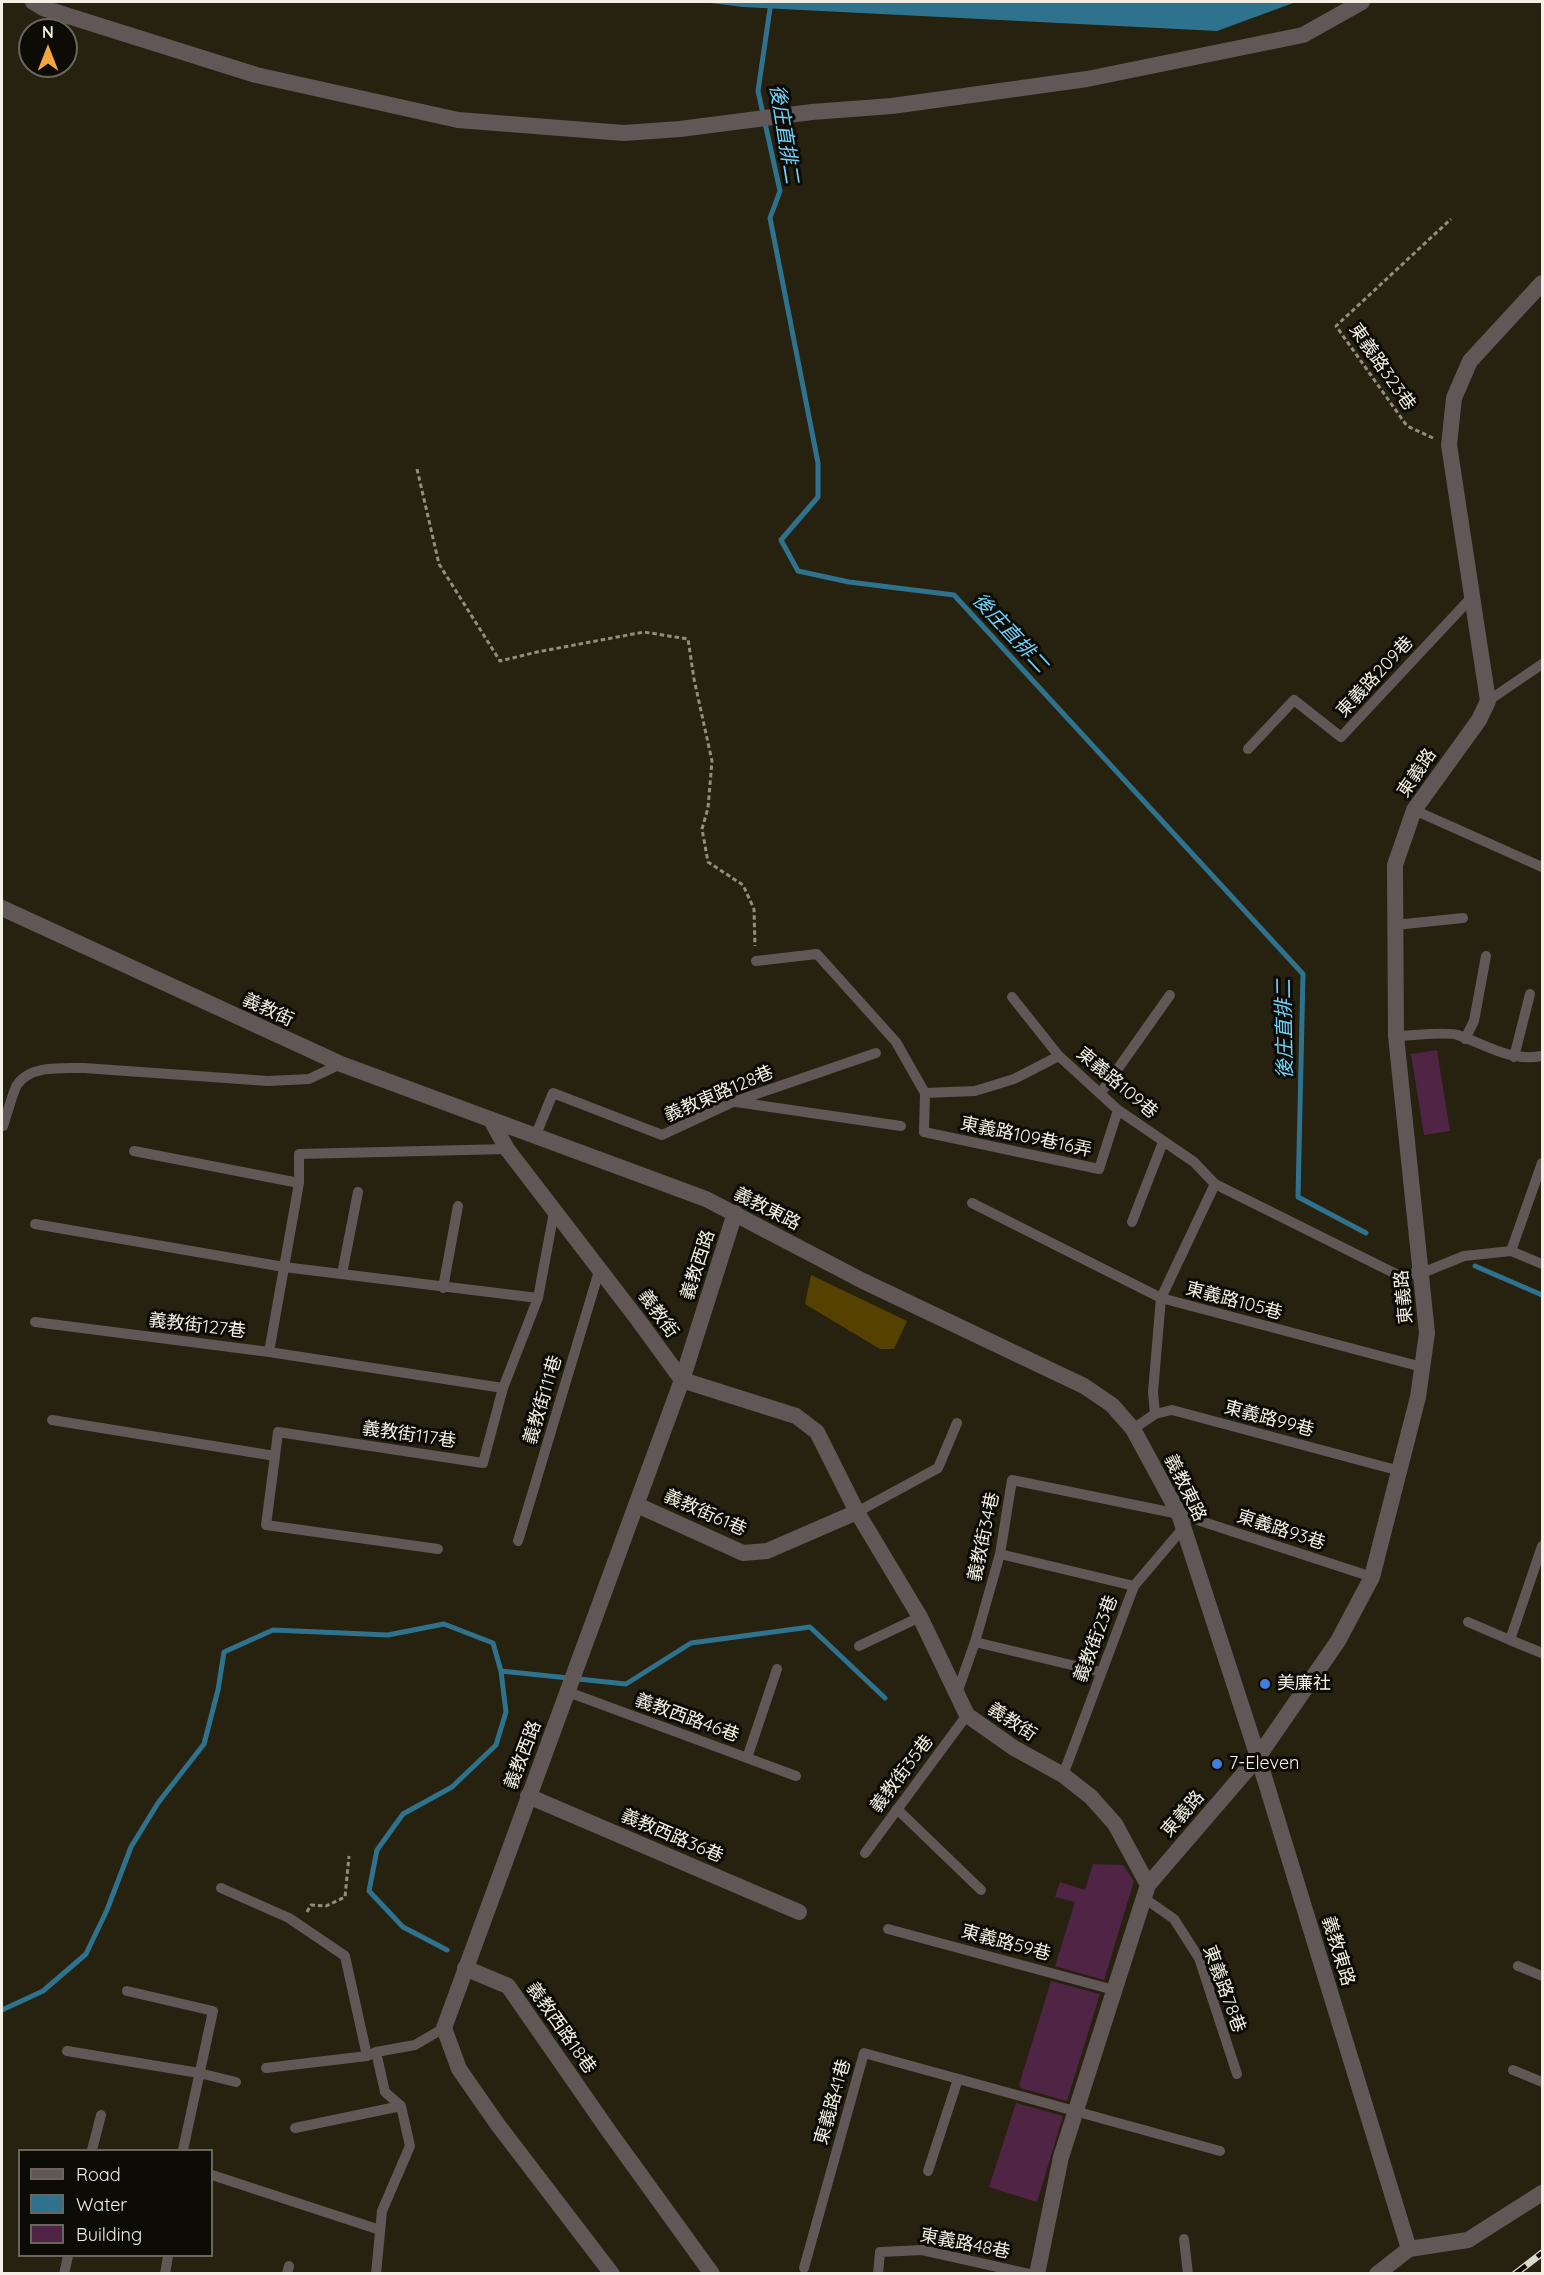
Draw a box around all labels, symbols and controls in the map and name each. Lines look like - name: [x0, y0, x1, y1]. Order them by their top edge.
- north arrow: [18, 18, 78, 78]
- text: N: [42, 22, 54, 42]
- water label: 後庄直排二: [764, 83, 804, 185]
- street label: 東義路323巷: [1344, 320, 1420, 414]
- water label: 後庄直排二: [967, 588, 1053, 678]
- street label: 東義路209巷: [1332, 632, 1418, 722]
- street label: 東義路: [1393, 745, 1441, 801]
- water label: 後庄直排二: [1272, 979, 1298, 1079]
- street label: 義教街: [239, 989, 297, 1031]
- street label: 東義路109巷: [1072, 1043, 1162, 1123]
- street label: 義教東路128巷: [661, 1061, 777, 1127]
- street label: 東義路109巷16弄: [958, 1113, 1094, 1161]
- street label: 義教東路: [730, 1183, 804, 1235]
- street label: 義教西路: [677, 1227, 719, 1303]
- street label: 東義路: [1391, 1269, 1417, 1325]
- street label: 東義路105巷: [1183, 1278, 1285, 1324]
- street label: 義教街: [633, 1286, 683, 1342]
- street label: 義教街127巷: [147, 1309, 247, 1343]
- street label: 義教街111巷: [519, 1353, 567, 1447]
- street label: 東義路99巷: [1222, 1397, 1316, 1441]
- street label: 義教街117巷: [361, 1418, 457, 1452]
- street label: 義教東路: [1160, 1451, 1210, 1525]
- street label: 義教街61巷: [660, 1485, 750, 1541]
- street label: 義教街34巷: [964, 1490, 1004, 1584]
- street label: 東義路93巷: [1234, 1506, 1328, 1554]
- street label: 義教街23巷: [1070, 1592, 1122, 1686]
- place label: 美廉社: [1277, 1673, 1331, 1695]
- marker: 美廉社: [1258, 1677, 1272, 1691]
- street label: 義教西路46巷: [632, 1689, 742, 1747]
- street label: 義教街: [983, 1698, 1041, 1746]
- street label: 義教西路: [500, 1718, 546, 1792]
- street label: 義教街35巷: [866, 1731, 938, 1817]
- place label: 7-Eleven: [1229, 1753, 1300, 1775]
- marker: 7-Eleven: [1210, 1757, 1224, 1771]
- street label: 東義路: [1157, 1787, 1209, 1841]
- street label: 義教西路36巷: [618, 1805, 726, 1867]
- street label: 義教東路: [1317, 1913, 1359, 1989]
- street label: 東義路59巷: [959, 1921, 1053, 1965]
- street label: 東義路78巷: [1198, 1943, 1250, 2035]
- street label: 義教西路18巷: [522, 1978, 600, 2078]
- street label: 東義路41巷: [810, 2057, 856, 2147]
- legend: [18, 2149, 213, 2257]
- text: Road: [76, 2163, 121, 2186]
- text: Water: [76, 2193, 127, 2216]
- text: Building: [76, 2223, 142, 2246]
- street label: 東義路48巷: [918, 2225, 1012, 2263]

